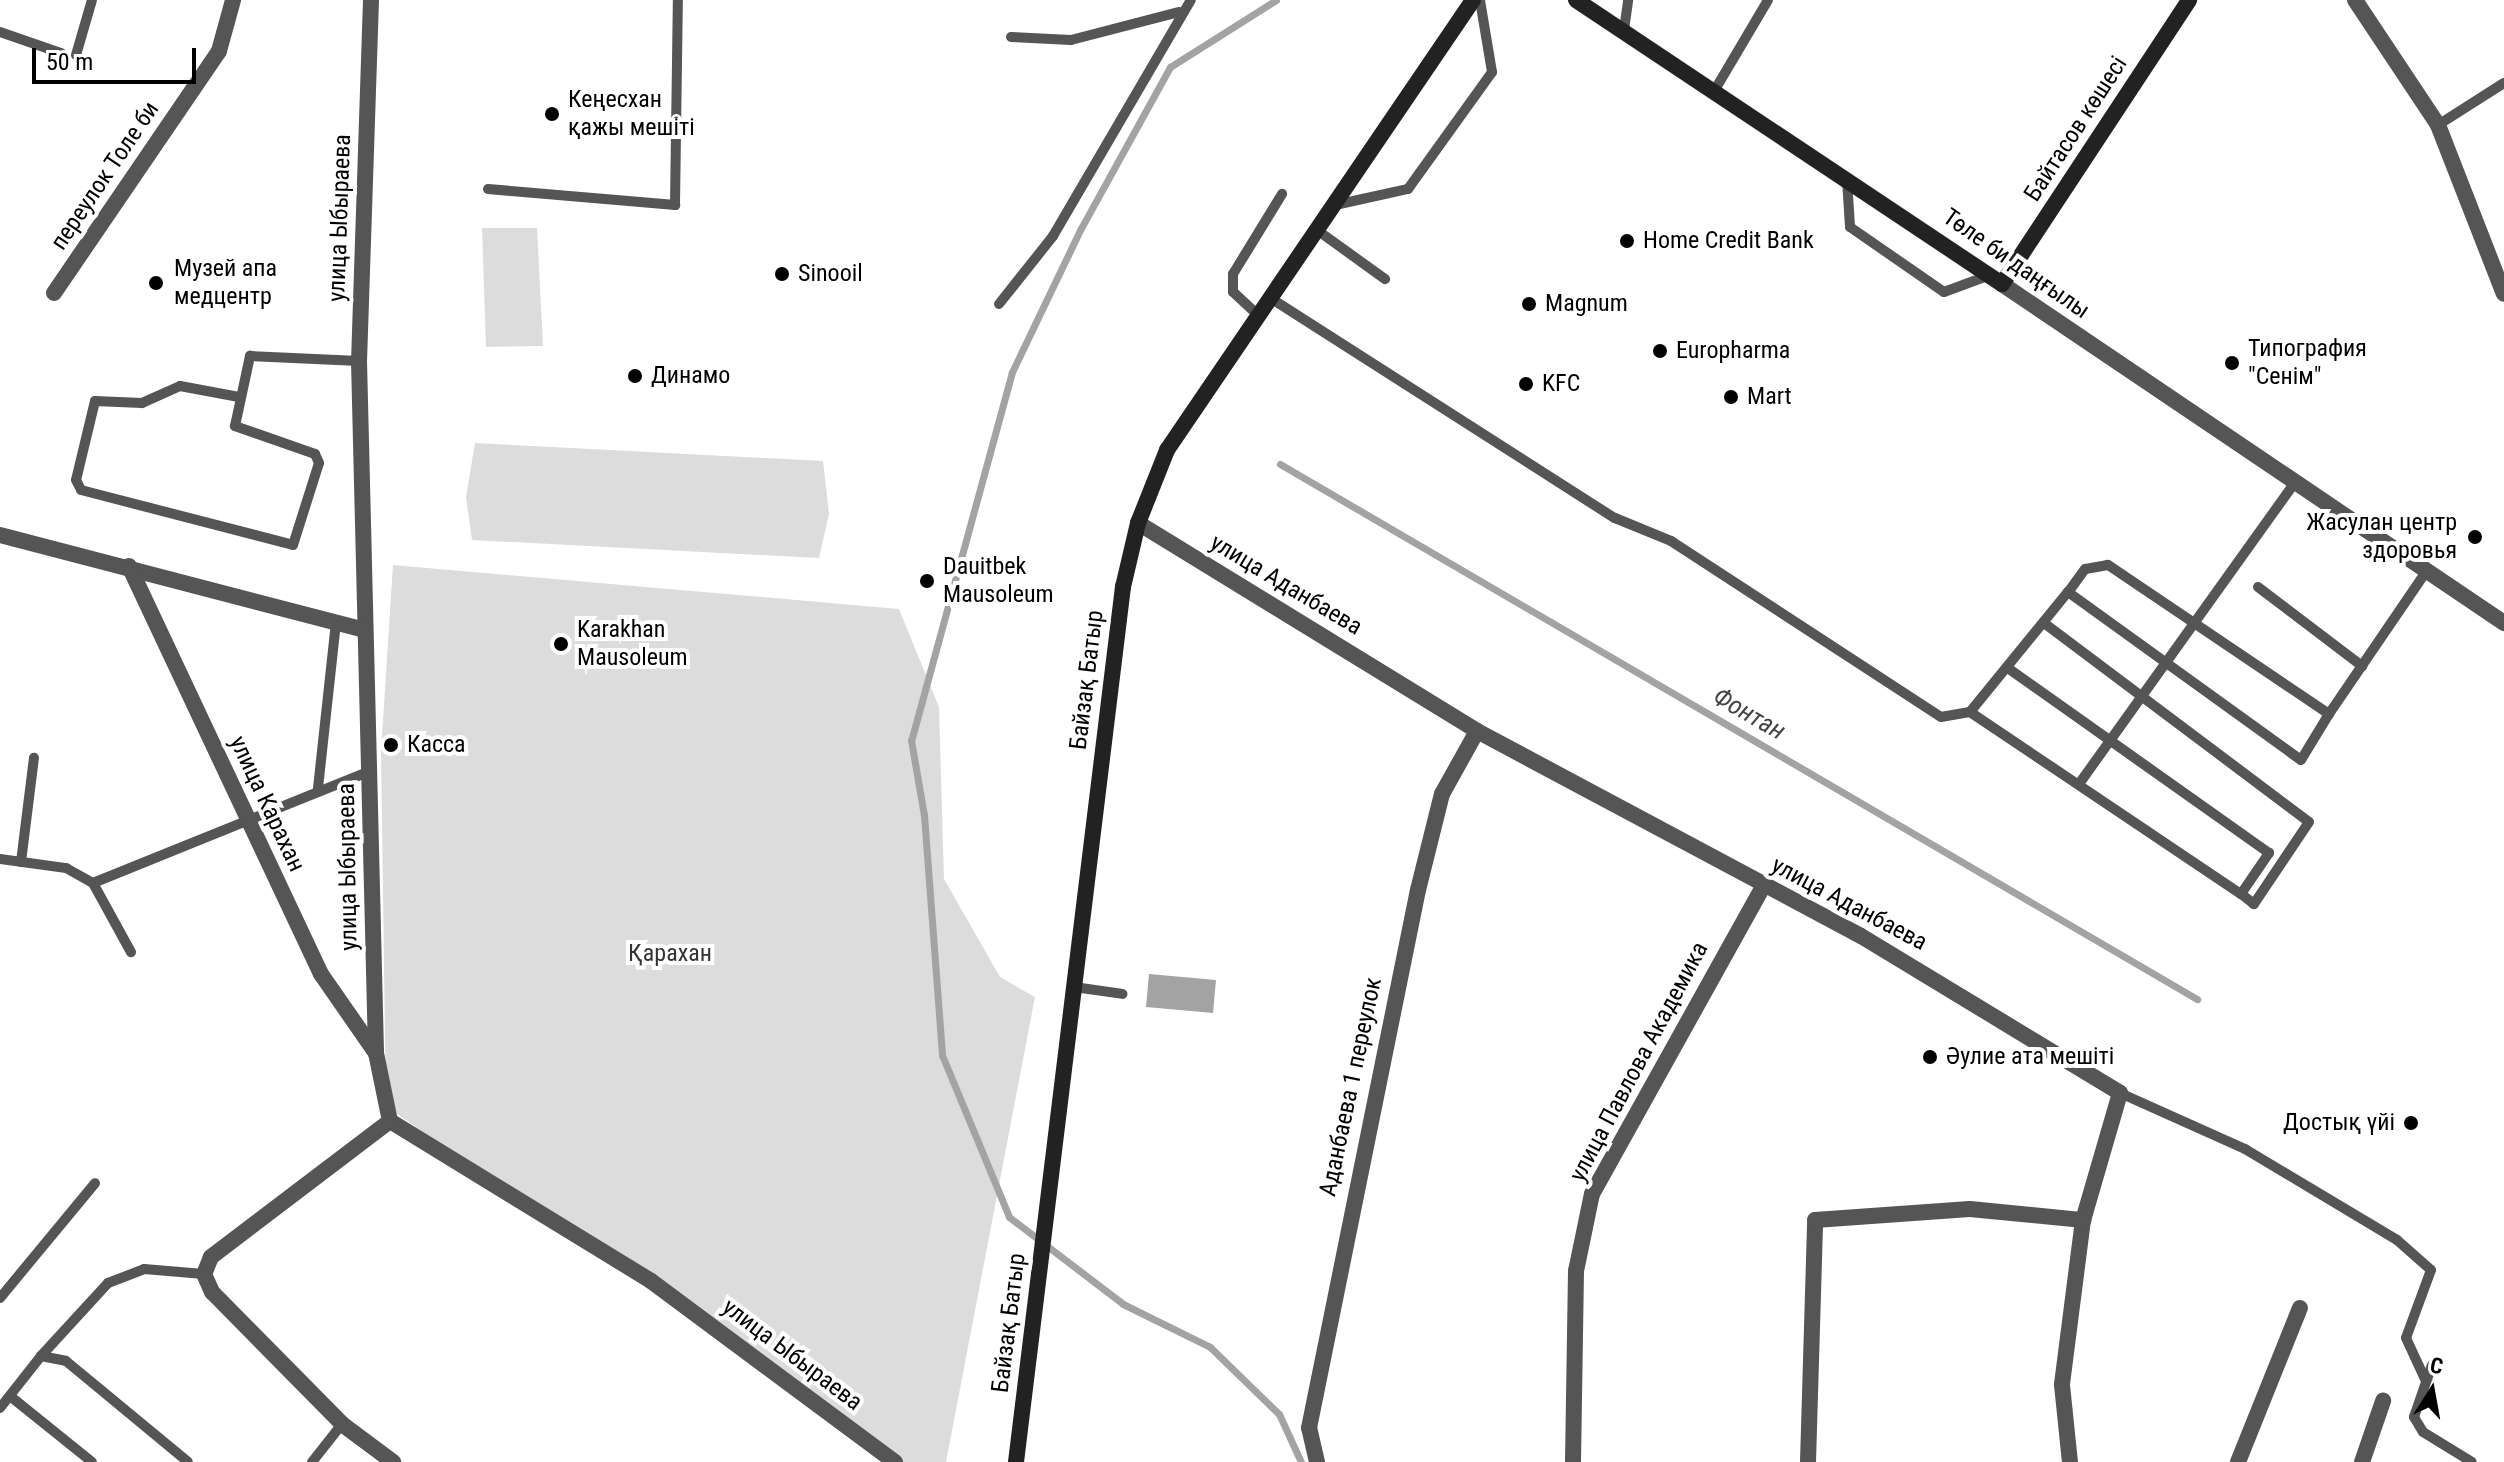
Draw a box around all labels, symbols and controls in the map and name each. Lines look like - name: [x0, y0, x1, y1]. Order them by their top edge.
- scale bar: [36, 32, 200, 82]
- text: 50 m: [46, 48, 93, 76]
- street label: Байтасов көшесі: [2018, 51, 2134, 207]
- place label: Кеңесхан қажы мешіті: [568, 86, 695, 142]
- street label: переулок Толе би: [45, 96, 165, 256]
- marker: Кеңесхан қажы мешіті: [543, 105, 561, 123]
- street label: улица Ыбыраева: [323, 134, 357, 302]
- street label: Төле би даңғылы: [1937, 203, 2095, 325]
- place label: Home Credit Bank: [1643, 227, 1814, 255]
- marker: Home Credit Bank: [1618, 232, 1636, 250]
- place label: Музей апа медцентр: [174, 255, 277, 311]
- place label: Sinooil: [798, 260, 863, 288]
- marker: Sinooil: [773, 265, 791, 283]
- marker: Музей апа медцентр: [145, 272, 167, 294]
- place label: Magnum: [1545, 290, 1628, 318]
- marker: Magnum: [1520, 295, 1538, 313]
- place label: Типография "Сенім": [2248, 335, 2367, 391]
- place label: Europharma: [1676, 337, 1790, 365]
- marker: Europharma: [1651, 342, 1669, 360]
- marker: Типография "Сенім": [2223, 354, 2241, 372]
- place label: Динамо: [651, 362, 730, 390]
- marker: Динамо: [626, 367, 644, 385]
- place label: KFC: [1542, 370, 1580, 398]
- marker: KFC: [1517, 375, 1535, 393]
- place label: Mart: [1747, 383, 1792, 411]
- marker: Mart: [1722, 388, 1740, 406]
- place label: Жасулан центр здоровья: [2306, 509, 2457, 565]
- marker: Жасулан центр здоровья: [2464, 526, 2486, 548]
- street label: улица Аданбаева: [1205, 528, 1367, 642]
- place label: Dauitbek Mausoleum: [943, 553, 1054, 609]
- marker: Dauitbek Mausoleum: [918, 572, 936, 590]
- street label: Байзақ Батыр: [1064, 609, 1110, 751]
- place label: Karakhan Mausoleum: [577, 616, 688, 672]
- marker: Karakhan Mausoleum: [552, 635, 570, 653]
- water label: Фонтан: [1707, 681, 1791, 747]
- place label: Касса: [407, 731, 466, 759]
- street label: улица Карахан: [223, 732, 311, 876]
- marker: Касса: [382, 736, 400, 754]
- street label: улица Ыбыраева: [332, 783, 364, 951]
- street label: улица Аданбаева: [1766, 851, 1932, 957]
- street label: улица Павлова Академика: [1564, 937, 1714, 1187]
- park label: Қарахан: [628, 940, 712, 968]
- street label: Аданбаева 1 переулок: [1314, 975, 1388, 1199]
- place label: Әулие ата мешіті: [1946, 1043, 2114, 1071]
- marker: Әулие ата мешіті: [1921, 1048, 1939, 1066]
- place label: Достық үйі: [2283, 1109, 2395, 1137]
- marker: Достық үйі: [2402, 1114, 2420, 1132]
- street label: Байзақ Батыр: [986, 1252, 1032, 1394]
- street label: улица Ыбыраева: [716, 1293, 868, 1417]
- north arrow: [2392, 1350, 2472, 1430]
- text: С: [2428, 1352, 2445, 1379]

